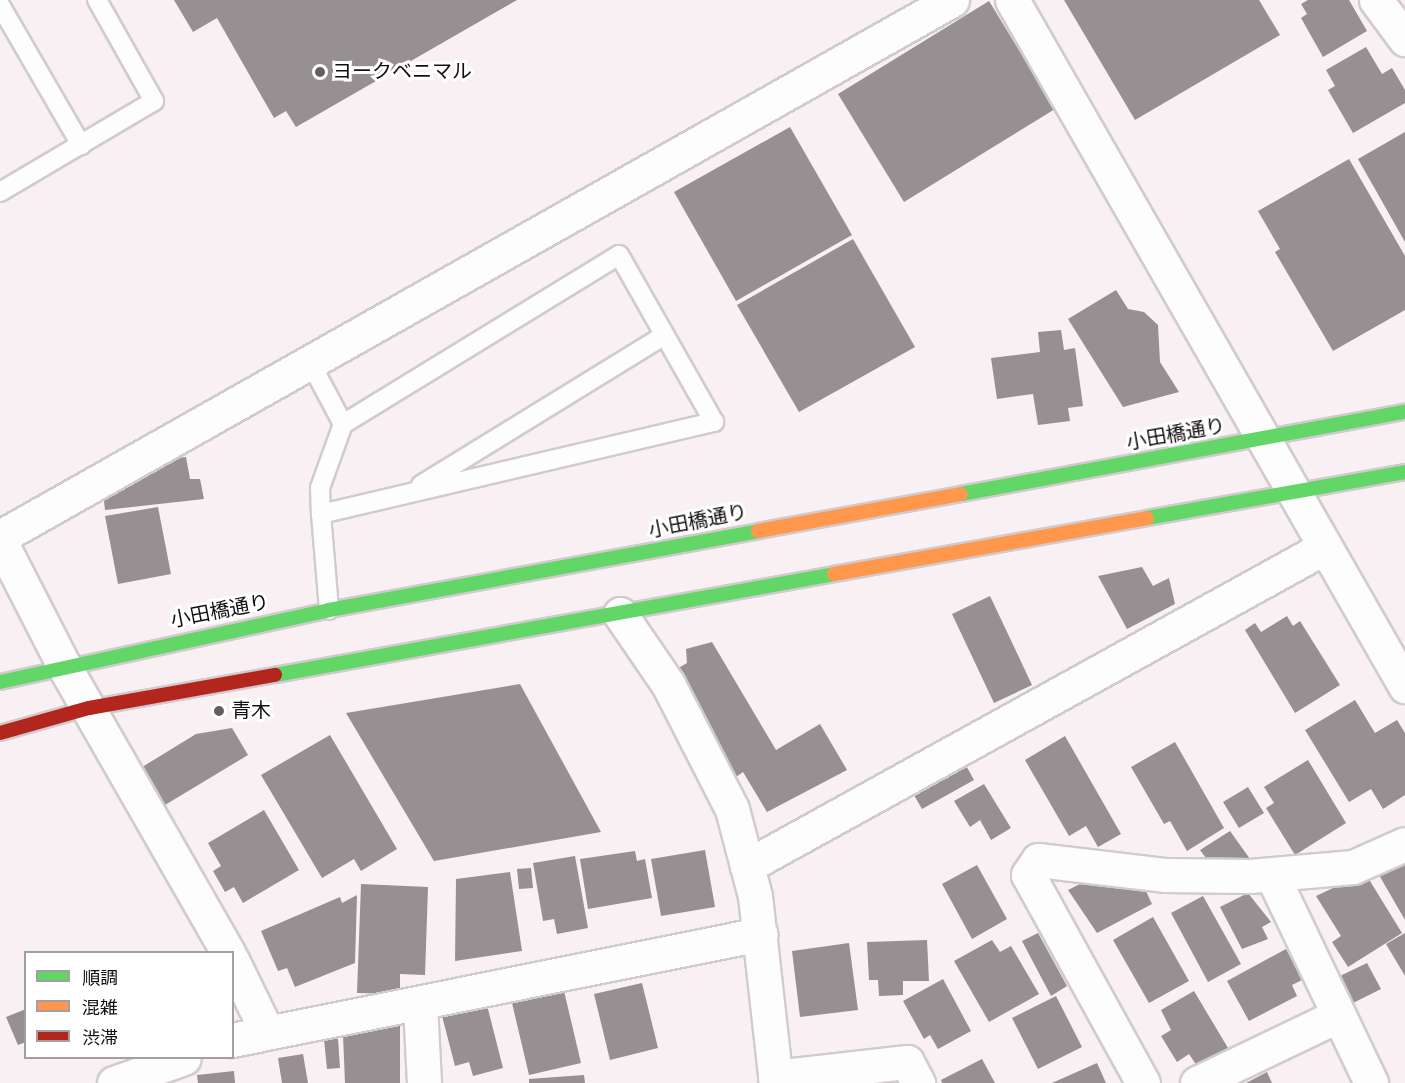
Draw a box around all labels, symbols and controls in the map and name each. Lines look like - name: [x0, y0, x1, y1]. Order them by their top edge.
- place label: ヨークベニマル: [332, 60, 472, 84]
- marker: ヨークベニマル: [313, 65, 327, 79]
- street label: 小田橋通り: [1125, 414, 1227, 456]
- street label: 小田橋通り: [647, 501, 749, 543]
- street label: 小田橋通り: [169, 591, 271, 633]
- place label: 青木: [231, 699, 271, 723]
- marker: 青木: [212, 704, 226, 718]
- legend: [24, 951, 234, 1059]
- text: 順調: [82, 967, 118, 989]
- text: 混雑: [82, 997, 118, 1019]
- text: 渋滞: [82, 1027, 118, 1049]

